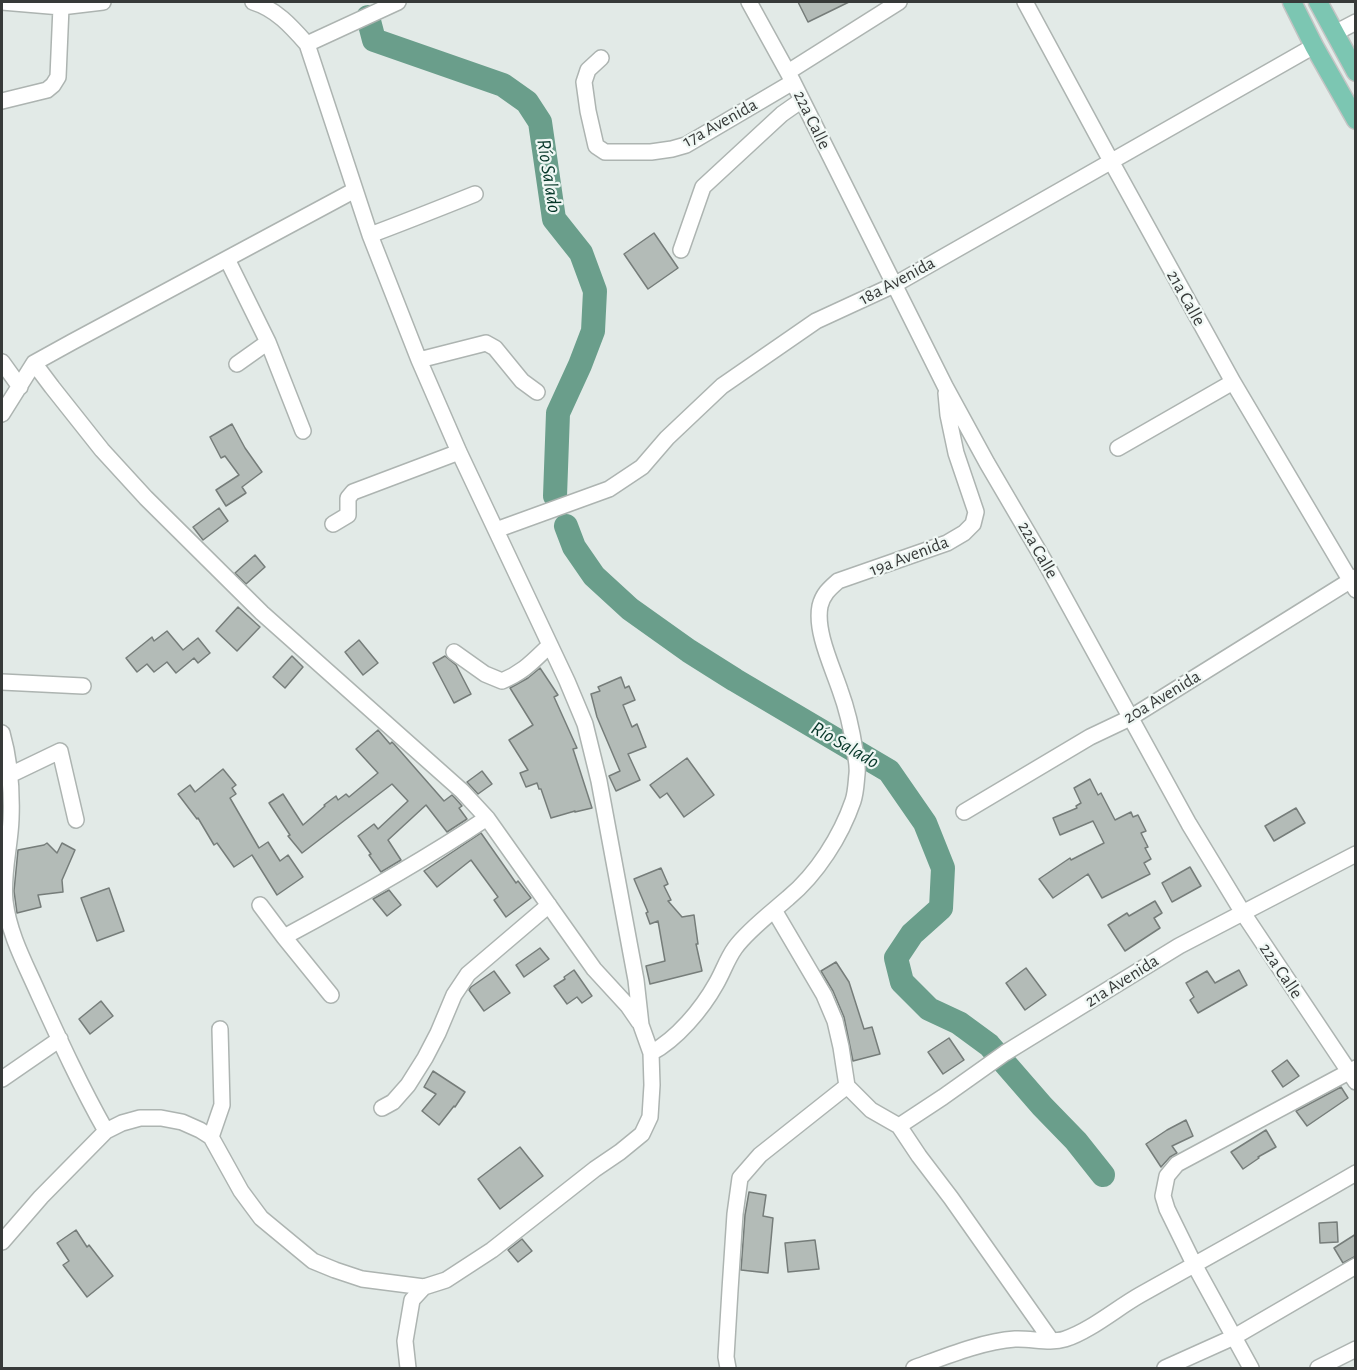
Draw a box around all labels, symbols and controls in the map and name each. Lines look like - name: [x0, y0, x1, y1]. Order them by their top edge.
- street label: 22a Calle: [789, 87, 835, 153]
- street label: 17a Avenida: [679, 94, 761, 152]
- water label: Río Salado: [531, 137, 567, 215]
- street label: 18a Avenida: [855, 252, 939, 310]
- street label: 21a Calle: [1162, 266, 1210, 330]
- street label: 22a Calle: [1013, 518, 1063, 582]
- street label: 19a Avenida: [866, 531, 952, 581]
- street label: 20a Avenida: [1120, 666, 1204, 728]
- water label: Río Salado: [807, 716, 883, 774]
- street label: 22a Calle: [1255, 939, 1307, 1003]
- street label: 21a Avenida: [1081, 950, 1163, 1012]

